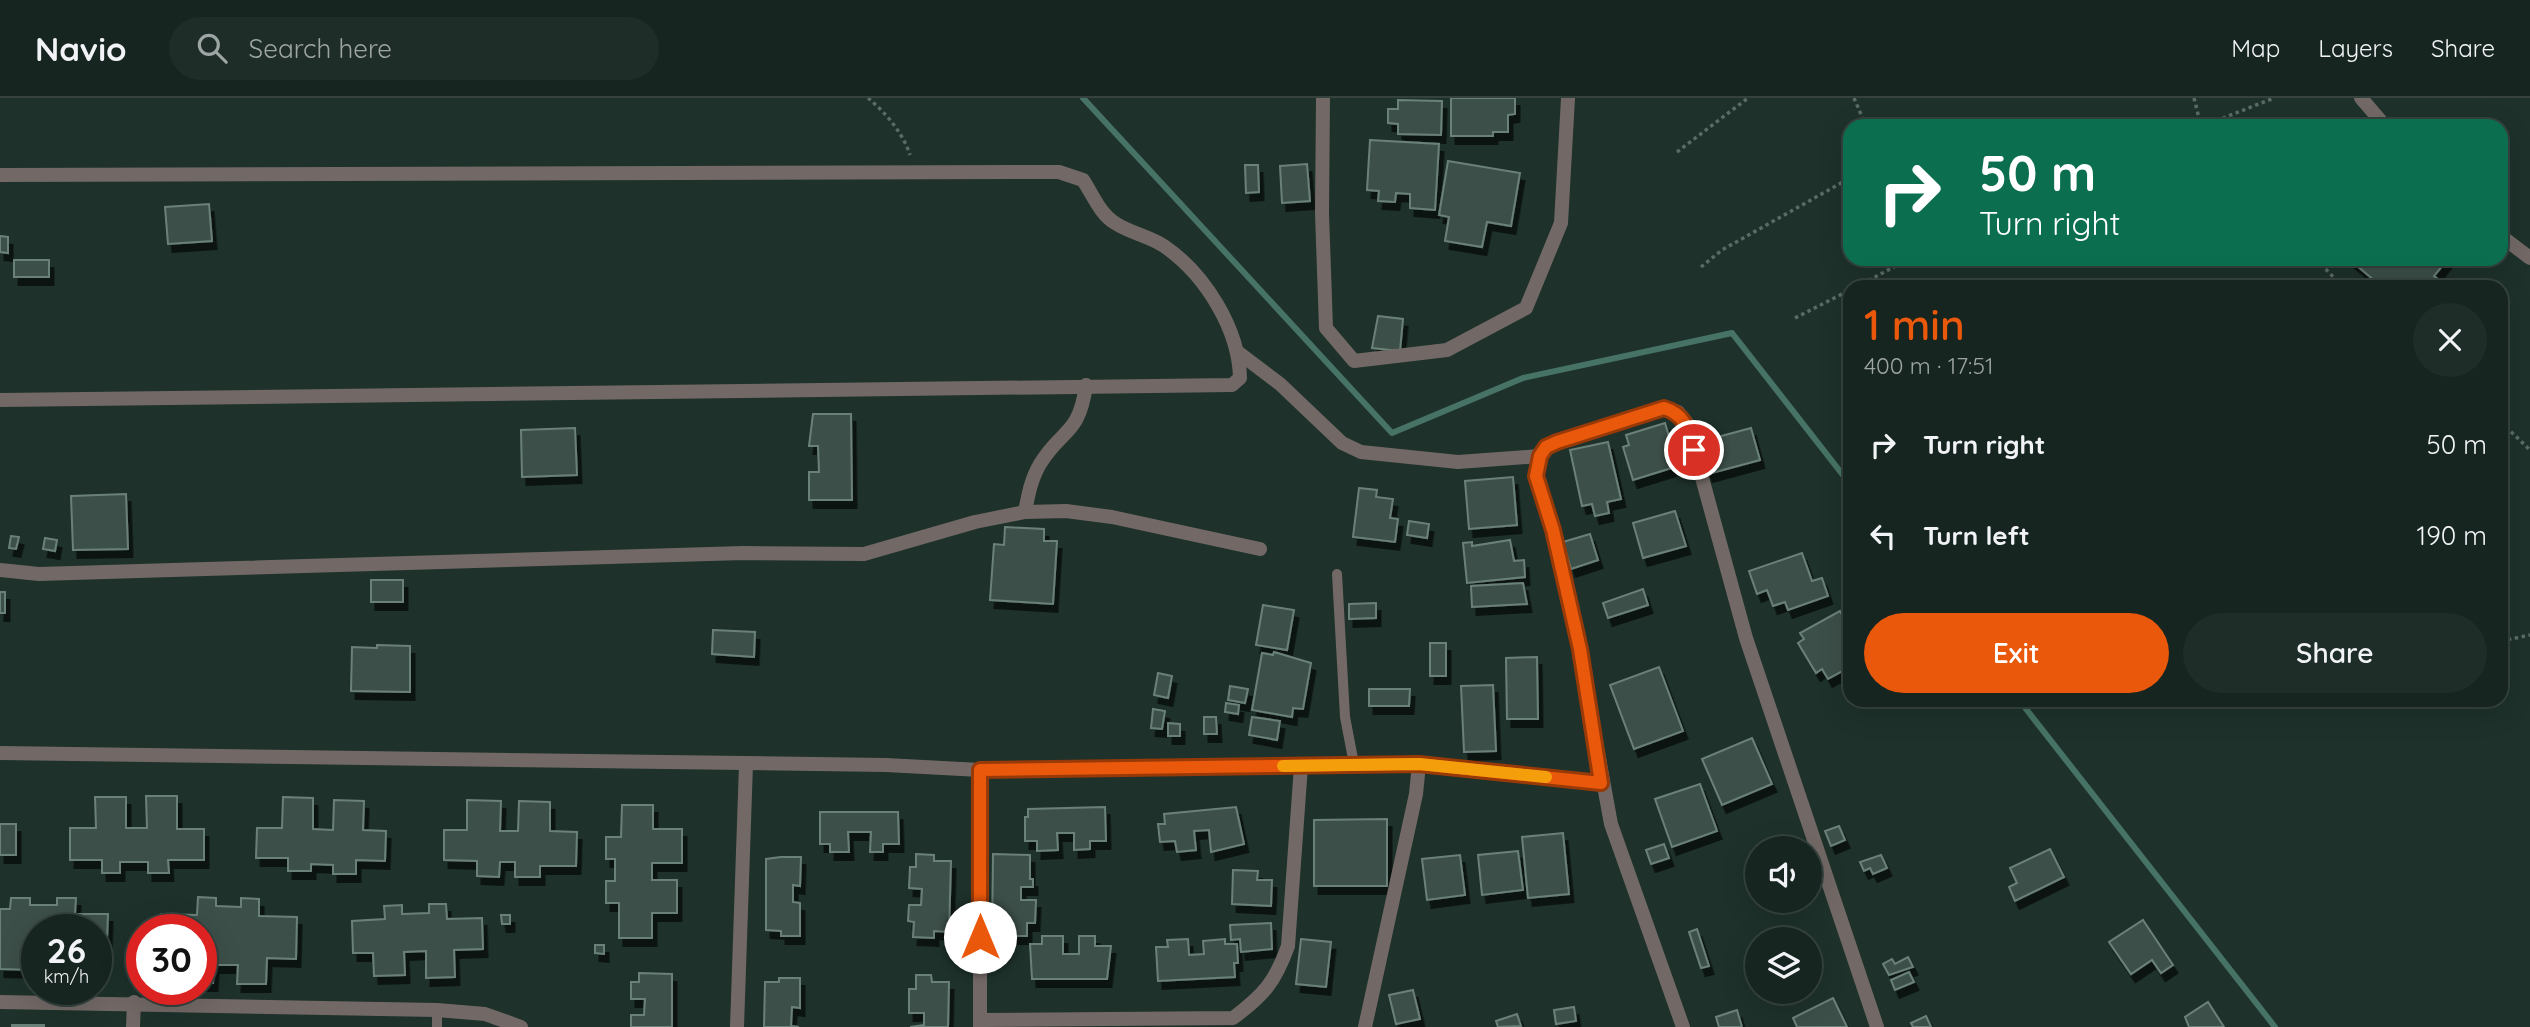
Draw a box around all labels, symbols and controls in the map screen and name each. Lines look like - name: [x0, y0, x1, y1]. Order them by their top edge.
- search box: [169, 17, 659, 80]
- text: Navio: [35, 28, 127, 69]
- icon: search: [193, 29, 231, 67]
- text: Search here: [249, 32, 392, 65]
- text: Map: [2231, 33, 2280, 63]
- text: Layers: [2318, 33, 2393, 63]
- text: Share: [2431, 33, 2495, 63]
- text: 50 m: [1979, 142, 2096, 203]
- icon: right: [1864, 147, 1955, 238]
- text: Turn right: [1979, 203, 2120, 243]
- text: 1 min: [1864, 298, 1965, 351]
- button: close: [2413, 303, 2487, 377]
- text: 400 m · 17:51: [1864, 351, 1993, 380]
- pin: [1664, 420, 1724, 480]
- icon: right: [1864, 426, 1902, 464]
- text: Turn right: [1923, 428, 2045, 461]
- text: 50 m: [2427, 428, 2487, 461]
- icon: arrive: [1675, 431, 1713, 469]
- icon: left: [1864, 517, 1902, 555]
- text: Turn left: [1923, 519, 2030, 552]
- text: 190 m: [2417, 519, 2487, 552]
- button: Exit: [1864, 613, 2169, 693]
- button: Share: [2183, 613, 2487, 693]
- map controls: [1745, 836, 1822, 1004]
- button: sound: [1745, 836, 1822, 913]
- position arrow: [943, 900, 1017, 974]
- speed limit sign: 30: [126, 914, 217, 1005]
- button: layers: [1745, 927, 1822, 1004]
- text: 26: [47, 928, 86, 972]
- text: km/h: [44, 965, 89, 988]

